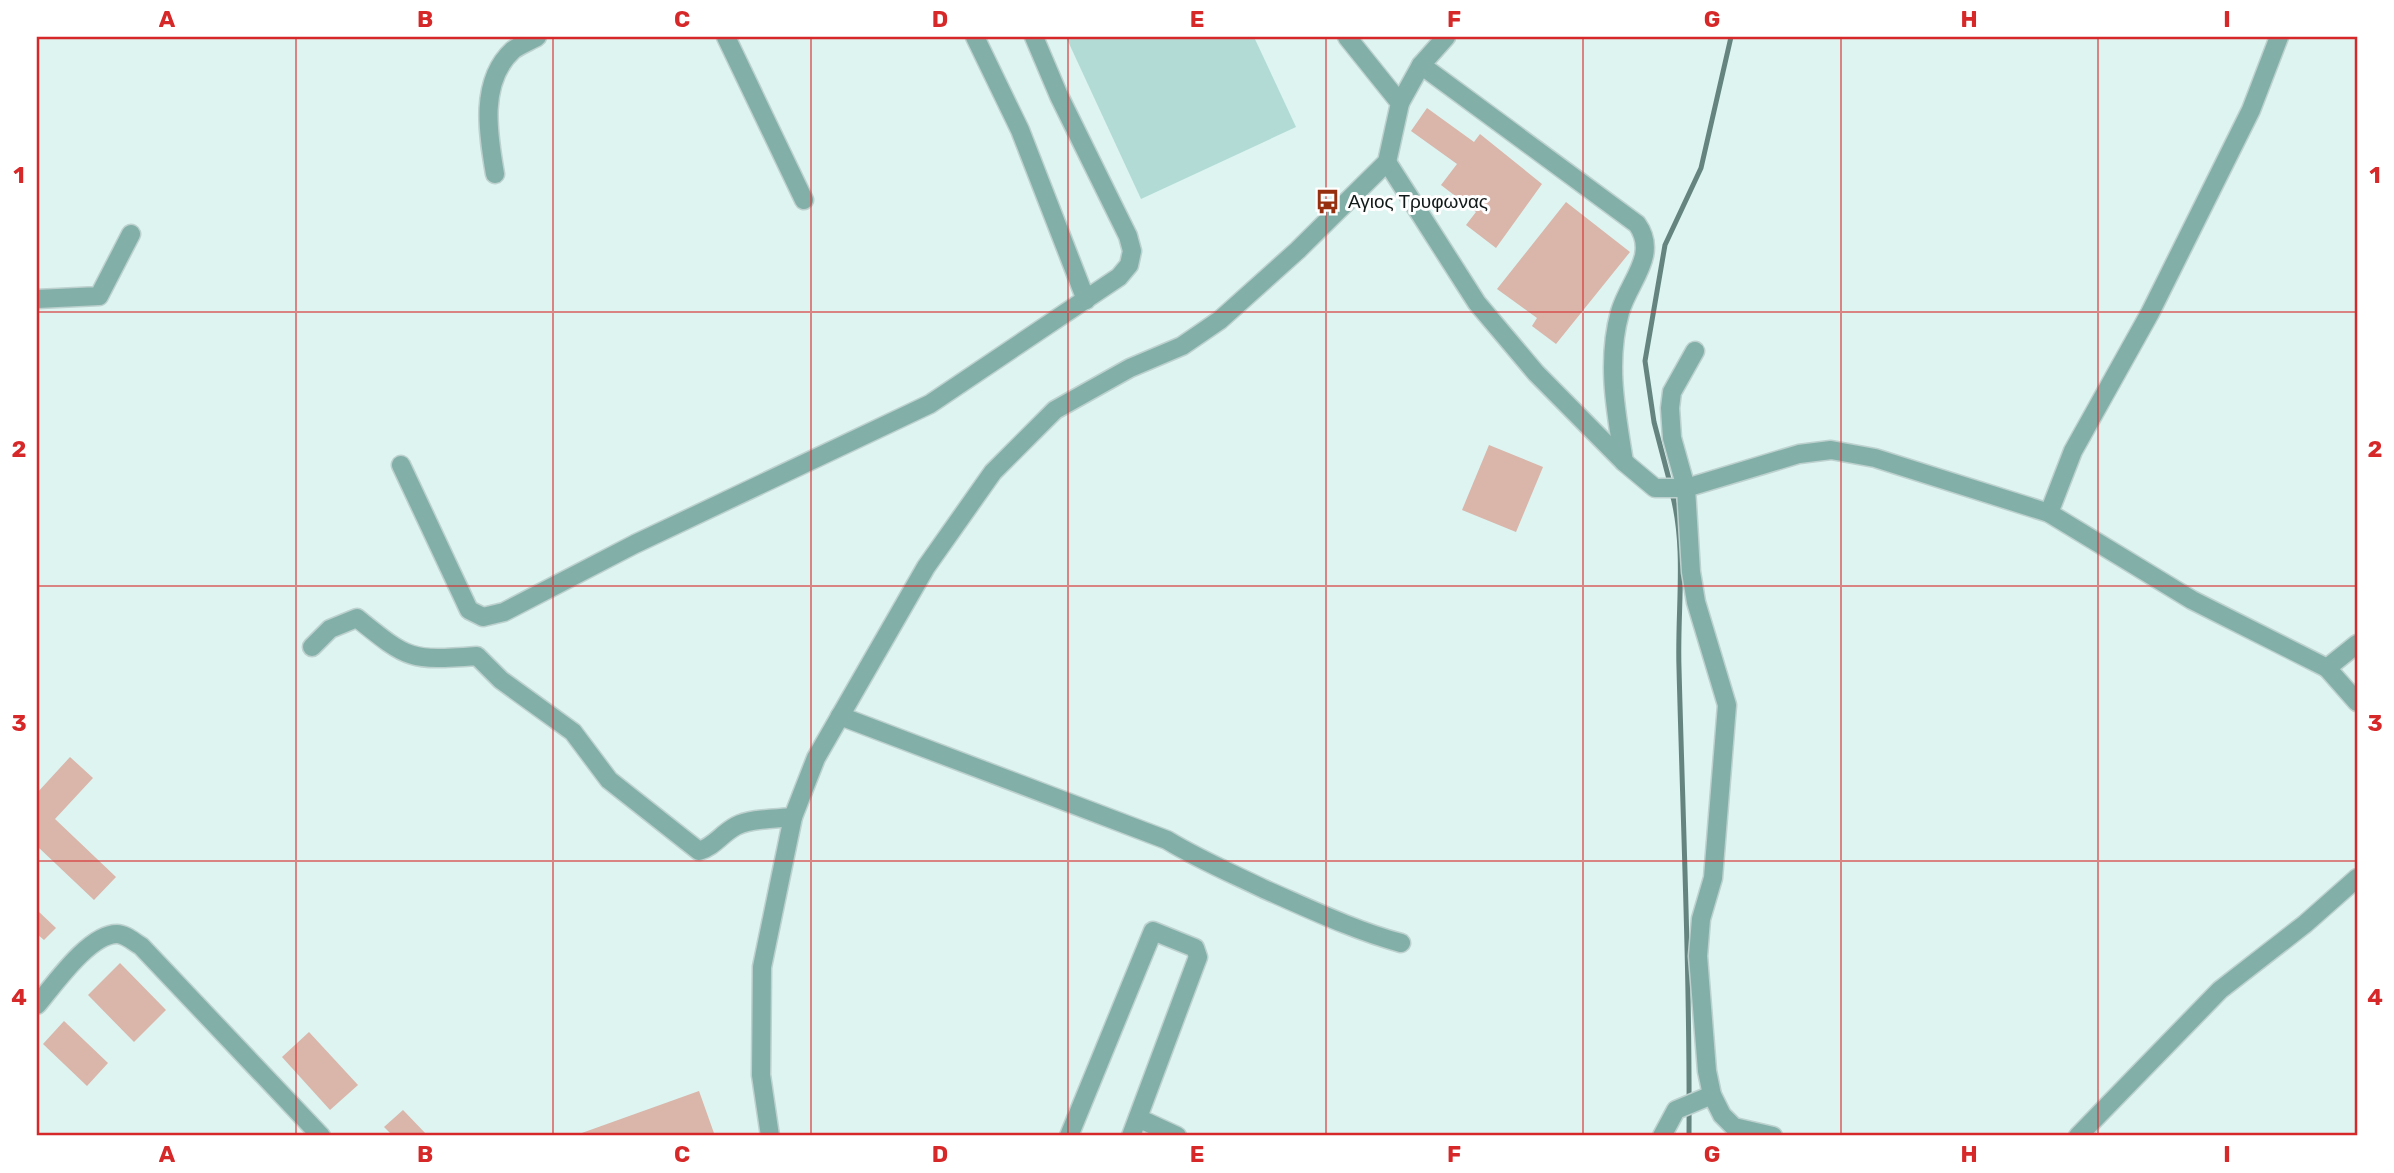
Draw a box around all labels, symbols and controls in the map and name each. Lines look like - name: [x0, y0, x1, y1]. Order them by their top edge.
- text: A: [159, 5, 176, 33]
- text: B: [417, 5, 433, 33]
- text: C: [674, 5, 690, 33]
- text: D: [932, 5, 948, 33]
- text: E: [1190, 5, 1204, 33]
- text: F: [1447, 5, 1461, 33]
- text: G: [1704, 5, 1720, 33]
- text: H: [1960, 5, 1978, 33]
- text: I: [2223, 5, 2231, 33]
- text: 1: [13, 161, 25, 189]
- text: 1: [2369, 161, 2381, 189]
- bus stop icon: Αγιος Τρυφωνας: [1314, 187, 1342, 215]
- place label: Αγιος Τρυφωνας: [1348, 190, 1488, 213]
- text: 2: [12, 435, 26, 463]
- text: 2: [2368, 435, 2382, 463]
- text: 3: [11, 709, 27, 737]
- text: 3: [2367, 709, 2383, 737]
- text: 4: [11, 983, 27, 1011]
- text: 4: [2367, 983, 2383, 1011]
- text: A: [159, 1140, 176, 1168]
- text: B: [417, 1140, 433, 1168]
- text: C: [674, 1140, 690, 1168]
- text: D: [932, 1140, 948, 1168]
- text: E: [1190, 1140, 1204, 1168]
- text: F: [1447, 1140, 1461, 1168]
- text: G: [1704, 1140, 1720, 1168]
- text: H: [1960, 1140, 1978, 1168]
- text: I: [2223, 1140, 2231, 1168]

